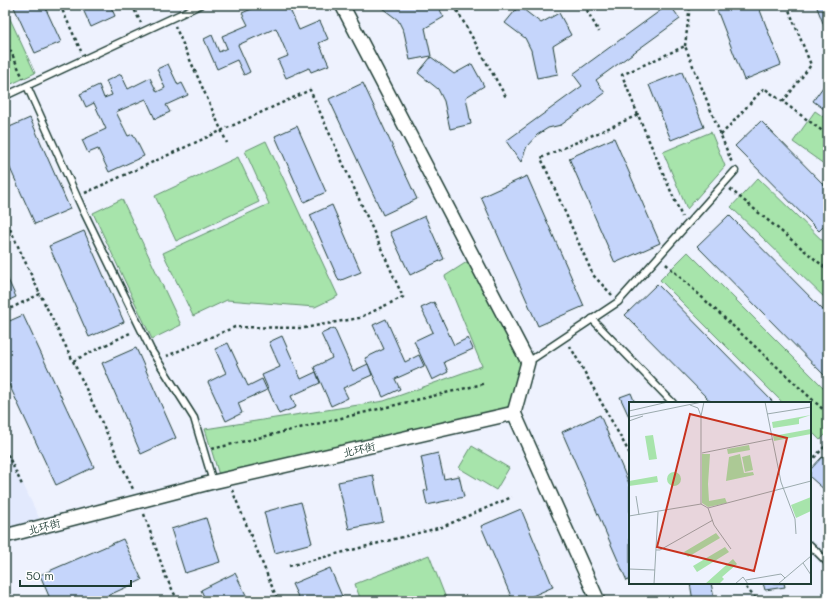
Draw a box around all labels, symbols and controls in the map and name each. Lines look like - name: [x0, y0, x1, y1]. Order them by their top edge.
- inset map: [629, 402, 811, 584]
- street label: 北环街: [341, 438, 378, 460]
- street label: 北环街: [26, 514, 63, 538]
- scale bar: [20, 562, 131, 588]
- text: 50 m: [26, 567, 54, 583]

